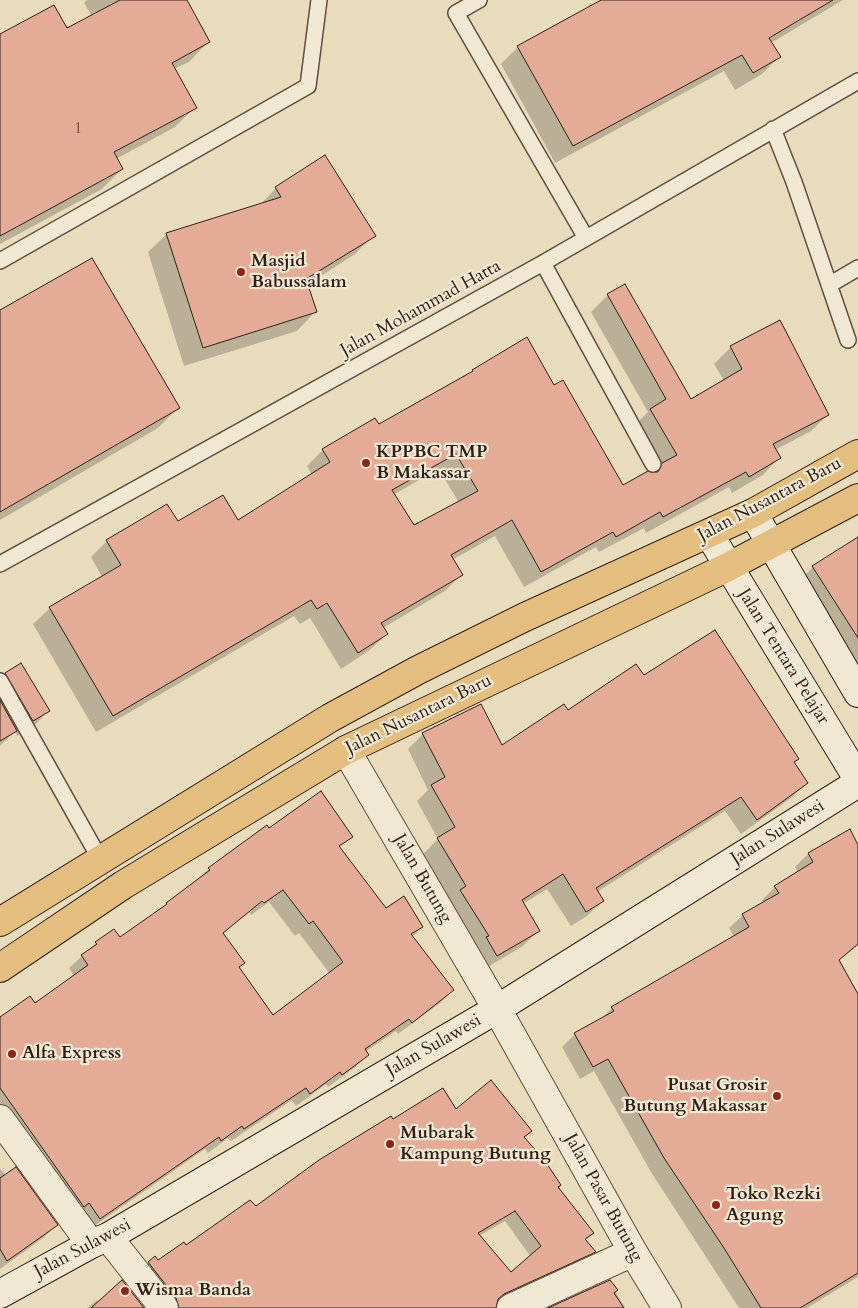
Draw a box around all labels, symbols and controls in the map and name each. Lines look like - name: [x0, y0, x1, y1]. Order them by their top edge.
- house number: 1: [74, 121, 82, 139]
- place label: Masjid Babussalam: [251, 251, 347, 294]
- street label: Jalan Mohammad Hatta: [337, 256, 505, 362]
- marker: Masjid Babussalam: [235, 266, 247, 278]
- place label: KPPBC TMP B Makassar: [376, 442, 487, 484]
- street label: Jalan Nusantara Baru: [694, 453, 846, 547]
- marker: KPPBC TMP B Makassar: [360, 457, 372, 469]
- street label: Jalan Tentara Pelajar: [732, 585, 834, 729]
- street label: Jalan Nusantara Baru: [343, 670, 495, 760]
- street label: Jalan Sulawesi: [727, 796, 829, 870]
- street label: Jalan Butung: [388, 831, 456, 927]
- street label: Jalan Sulawesi: [383, 1010, 485, 1082]
- place label: Alfa Express: [22, 1043, 121, 1065]
- marker: Alfa Express: [6, 1048, 18, 1060]
- place label: Pusat Grosir Butung Makassar: [623, 1075, 767, 1118]
- marker: Pusat Grosir Butung Makassar: [771, 1090, 783, 1102]
- place label: Mubarak Kampung Butung: [400, 1123, 551, 1166]
- street label: Jalan Pasar Butung: [559, 1130, 647, 1266]
- marker: Mubarak Kampung Butung: [384, 1138, 396, 1150]
- place label: Toko Rezki Agung: [726, 1184, 821, 1226]
- marker: Toko Rezki Agung: [710, 1199, 722, 1211]
- street label: Jalan Sulawesi: [31, 1215, 135, 1283]
- place label: Wisma Banda: [135, 1280, 251, 1302]
- marker: Wisma Banda: [119, 1285, 131, 1297]

